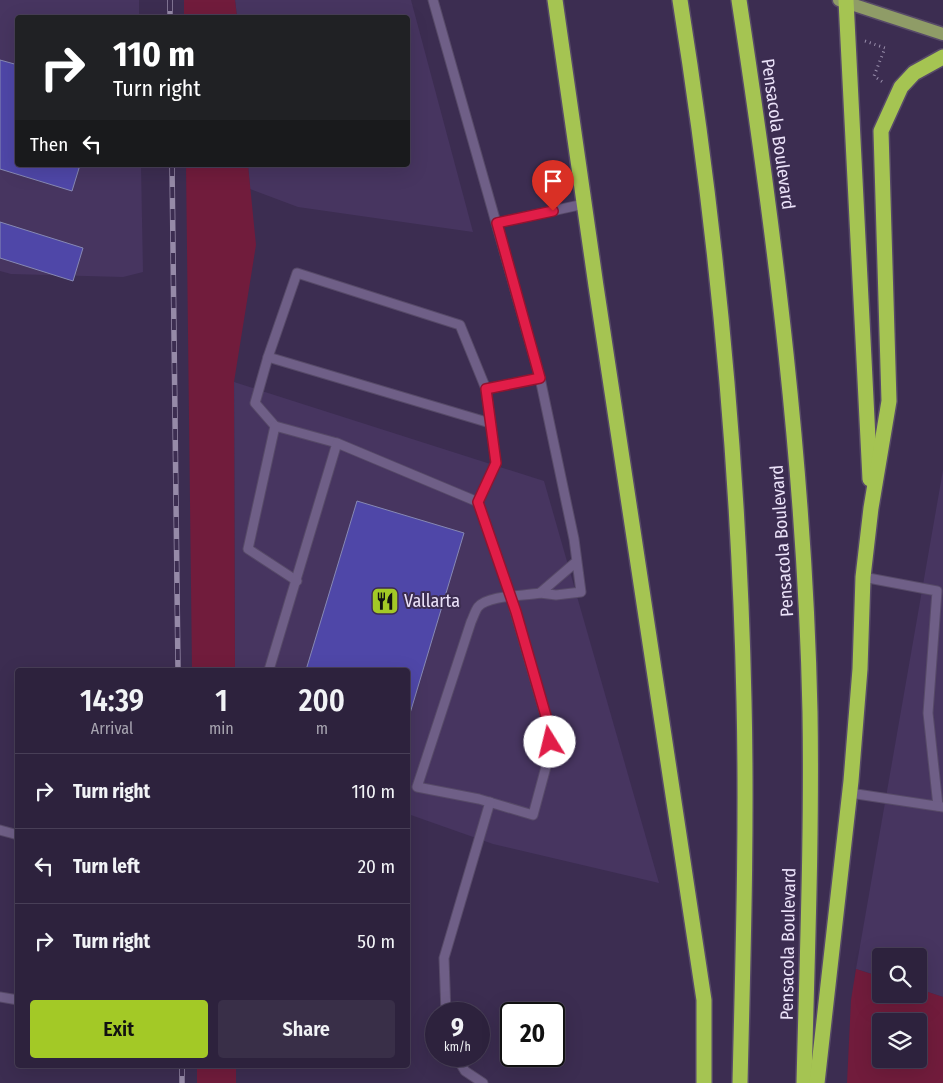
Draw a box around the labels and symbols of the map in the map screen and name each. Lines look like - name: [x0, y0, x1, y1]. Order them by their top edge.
- street label: Pensacola Boulevard: [757, 57, 799, 211]
- pin: [532, 160, 574, 211]
- street label: Pensacola Boulevard: [766, 464, 798, 618]
- restaurant icon: Vallarta: [370, 586, 400, 616]
- place label: Vallarta: [404, 590, 460, 612]
- position arrow: [523, 715, 575, 767]
- street label: Pensacola Boulevard: [776, 868, 800, 1020]
- speed limit sign: 20: [500, 1002, 565, 1067]

